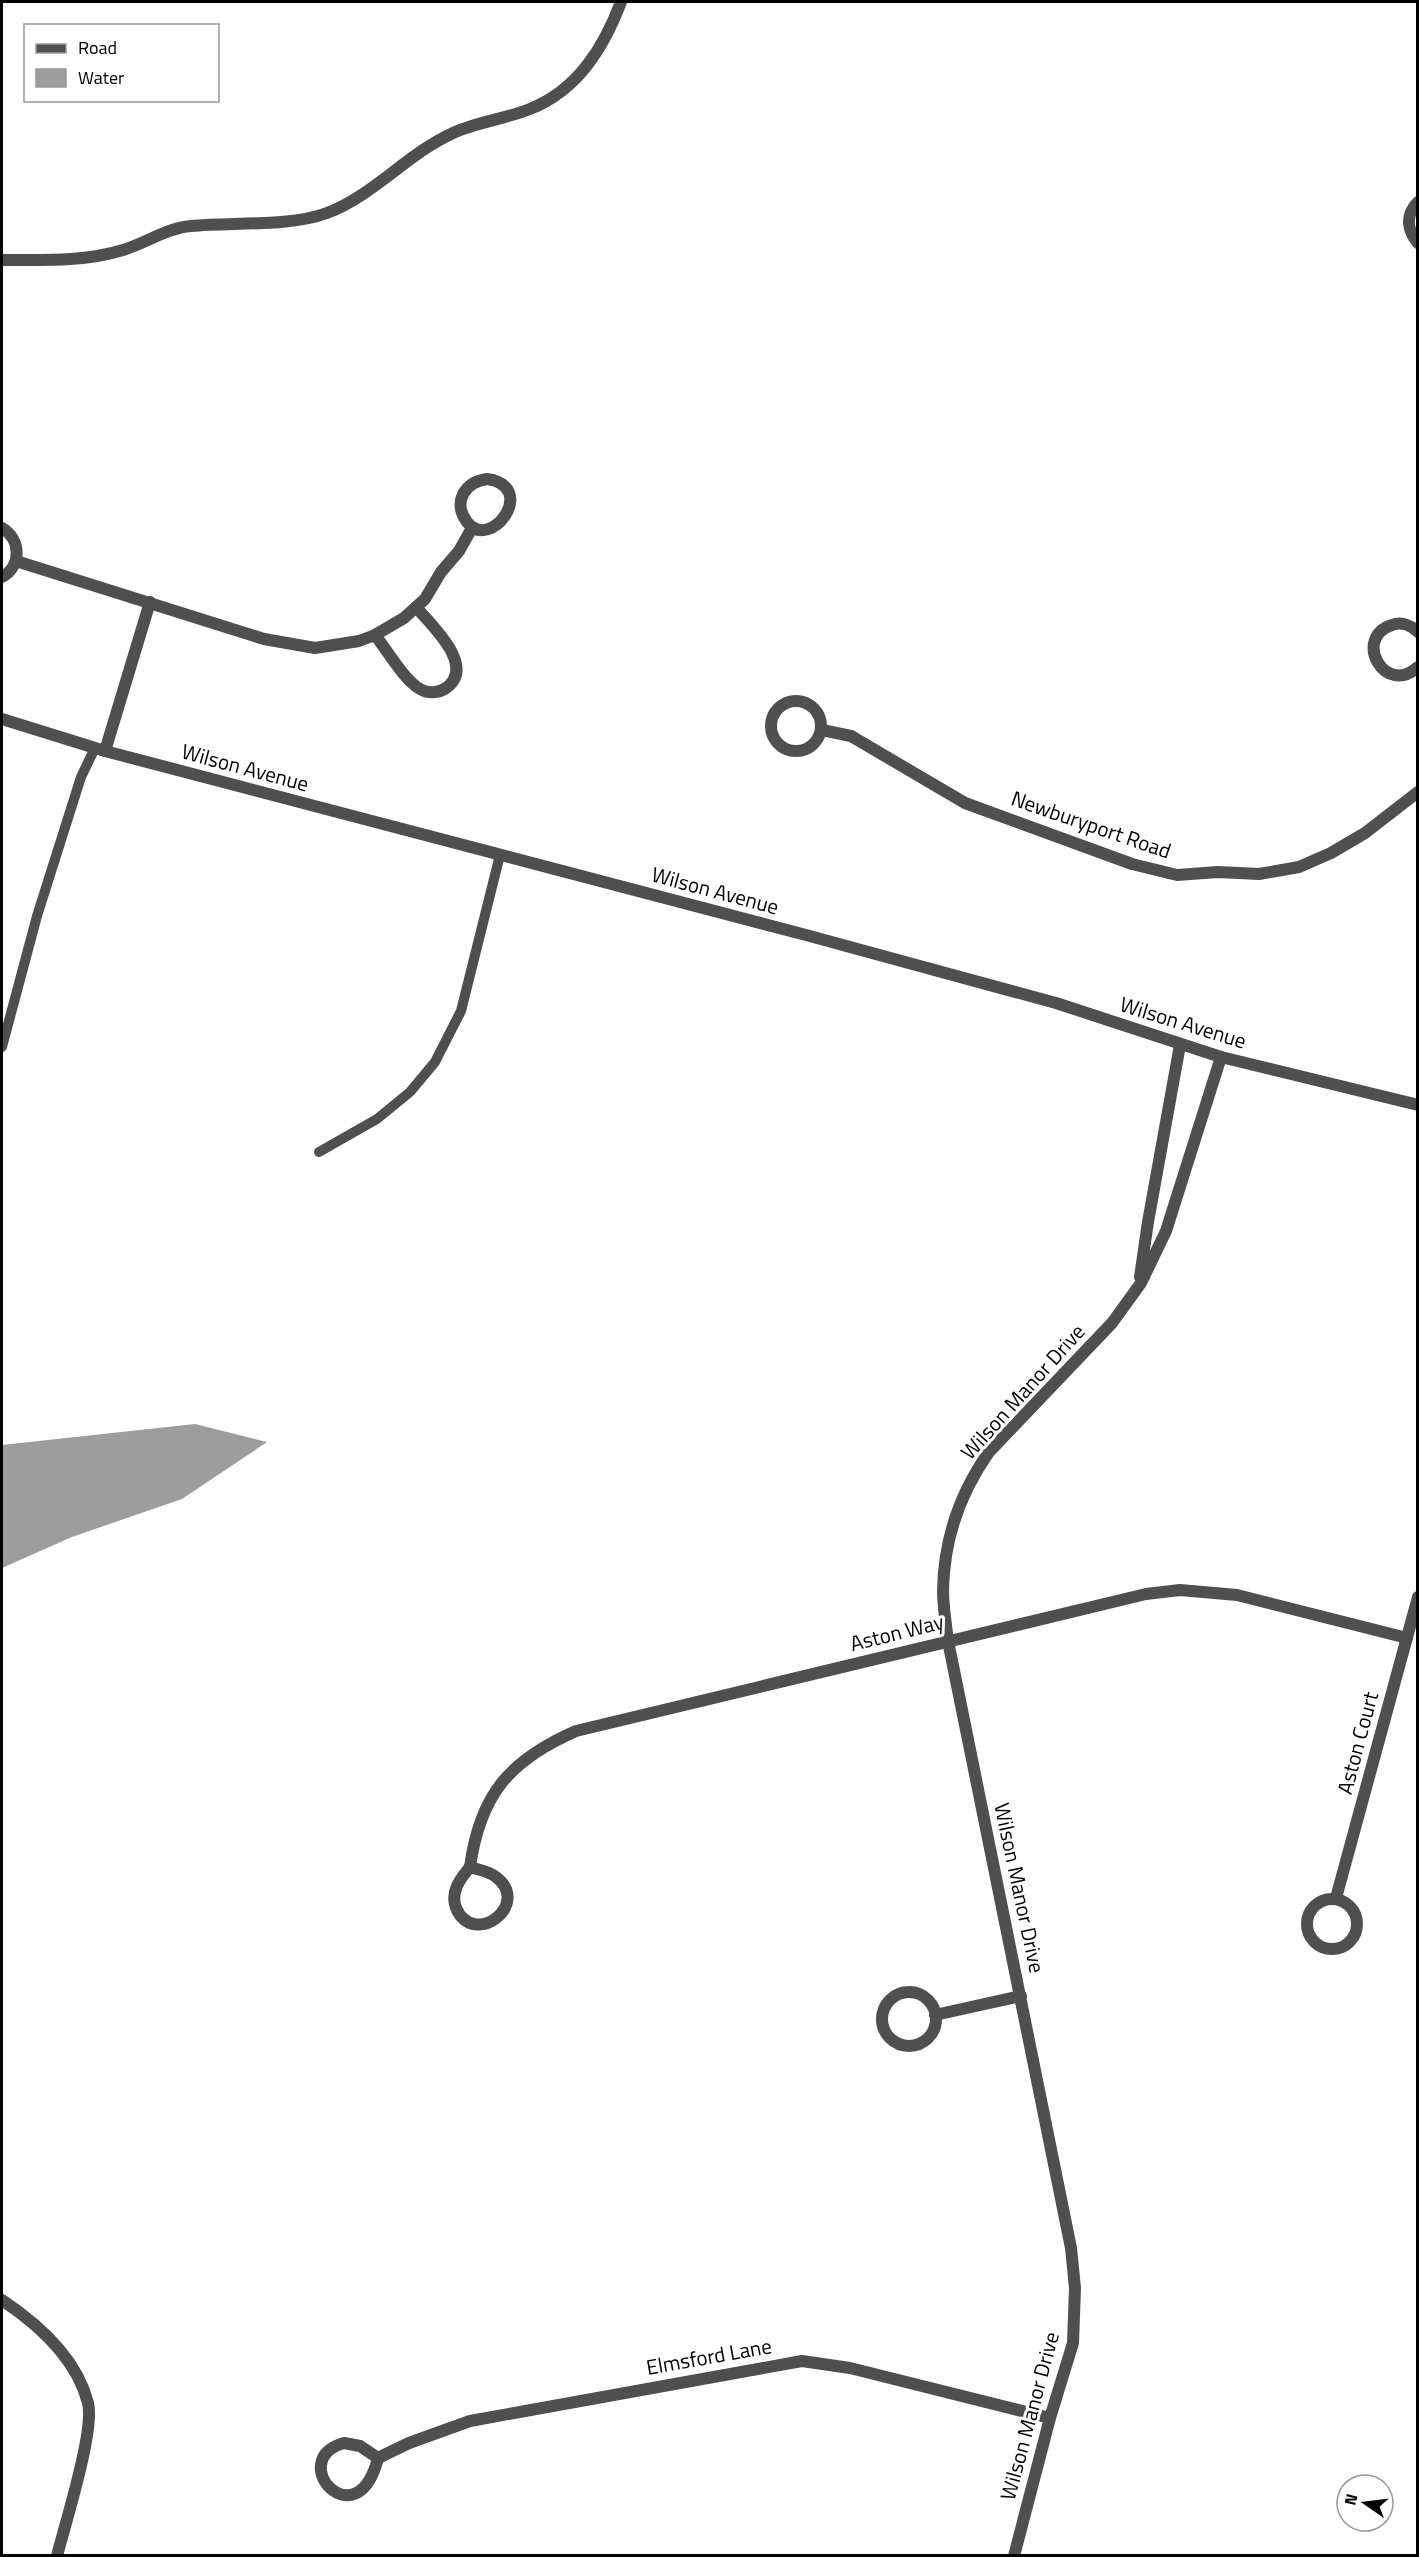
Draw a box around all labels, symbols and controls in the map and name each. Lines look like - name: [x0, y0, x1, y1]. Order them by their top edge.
- legend: [24, 24, 219, 102]
- text: Road: [78, 34, 117, 61]
- text: Water: [78, 64, 124, 91]
- street label: Wilson Avenue: [178, 735, 312, 799]
- street label: Newburyport Road: [1007, 782, 1176, 866]
- street label: Wilson Avenue: [648, 858, 782, 922]
- street label: Wilson Avenue: [1116, 988, 1250, 1056]
- street label: Wilson Manor Drive: [952, 1316, 1092, 1466]
- street label: Aston Way: [847, 1605, 947, 1659]
- street label: Aston Court: [1328, 1687, 1386, 1797]
- street label: Wilson Manor Drive: [986, 1800, 1054, 1976]
- street label: Wilson Manor Drive: [991, 2328, 1067, 2504]
- street label: Elmsford Lane: [644, 2329, 774, 2383]
- north arrow: [1335, 2473, 1395, 2533]
- text: N: [1337, 2491, 1363, 2508]

